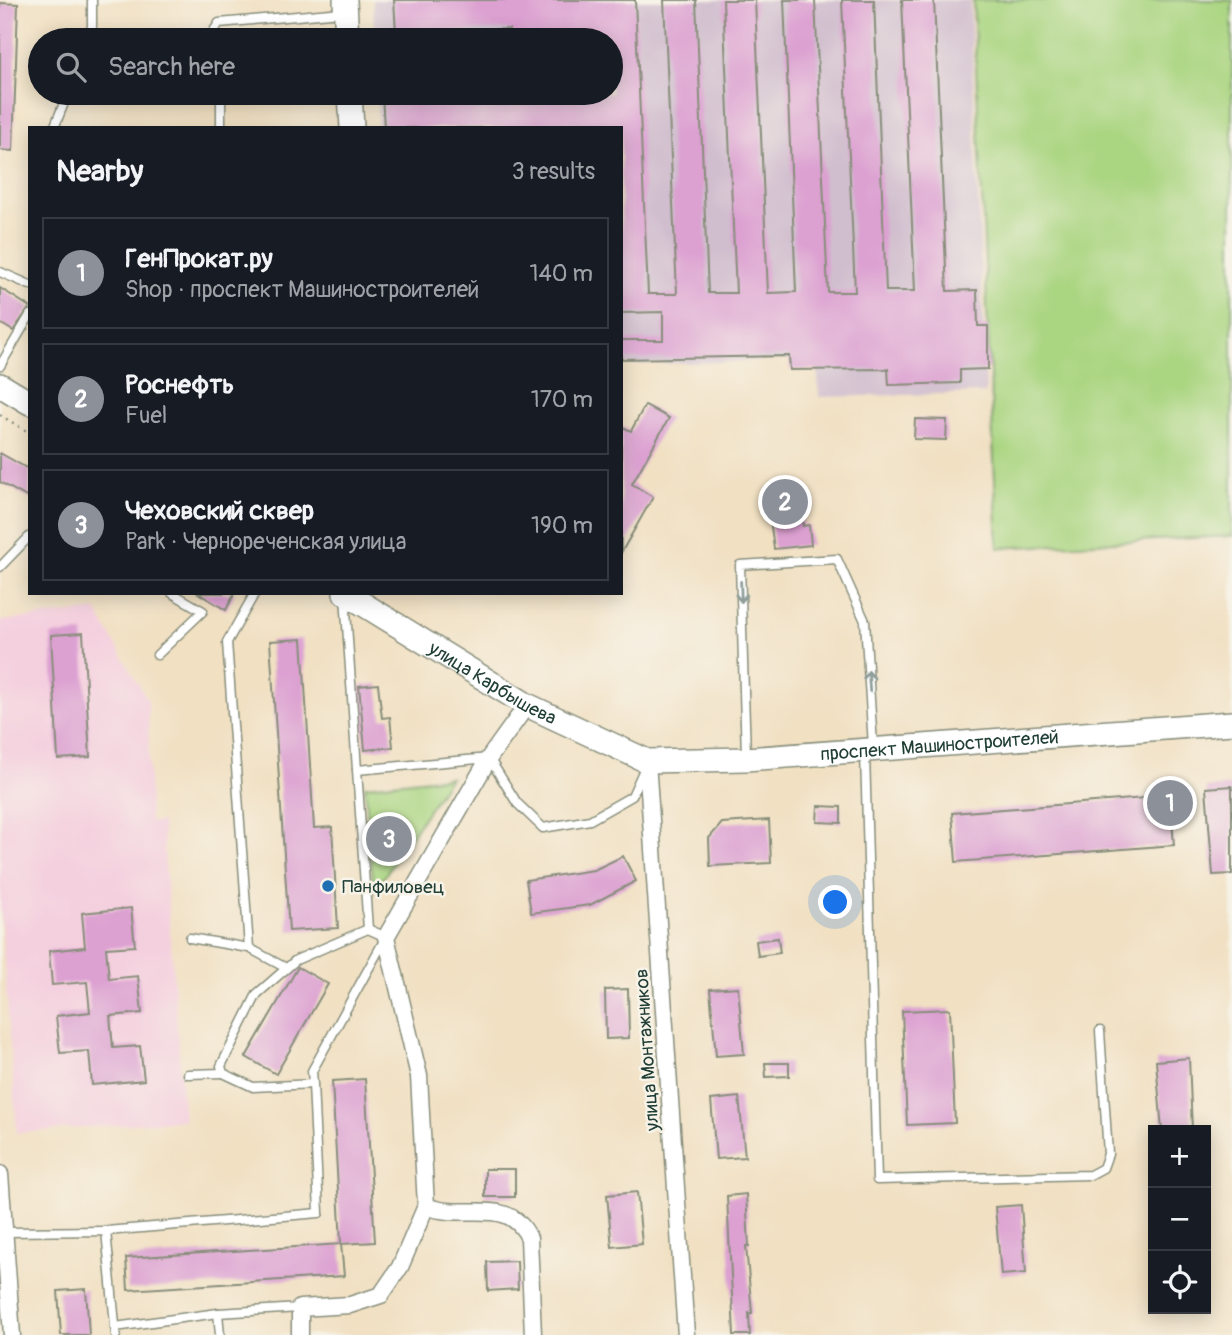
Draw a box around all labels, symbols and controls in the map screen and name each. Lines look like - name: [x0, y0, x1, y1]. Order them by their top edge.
- search box: [28, 28, 623, 105]
- icon: search: [52, 48, 90, 86]
- text: Search here: [108, 51, 235, 83]
- text: Nearby: [56, 153, 143, 190]
- text: 3 results: [512, 157, 595, 186]
- text: ГенПрокат.ру: [125, 243, 273, 275]
- text: 1: [77, 259, 86, 288]
- text: 140 m: [530, 259, 593, 288]
- text: Shop · проспект Машиностроителей: [125, 275, 479, 304]
- text: Роснефть: [125, 369, 234, 401]
- text: 2: [75, 385, 87, 414]
- text: 170 m: [531, 385, 593, 414]
- text: Fuel: [125, 401, 167, 430]
- pin: 2: [762, 476, 808, 528]
- text: Чеховский сквер: [125, 495, 314, 527]
- text: 3: [75, 511, 87, 540]
- text: 190 m: [531, 511, 593, 540]
- text: Park · Чернореченская улица: [125, 527, 406, 556]
- one-way arrow: [735, 580, 748, 603]
- street label: улица Карбышева: [423, 636, 560, 730]
- one-way arrow: [862, 670, 875, 693]
- street label: проспект Машиностроителей: [819, 725, 1059, 766]
- pin: 1: [1147, 777, 1193, 829]
- pin: 3: [366, 813, 412, 865]
- place label: Панфиловец: [342, 875, 444, 899]
- marker: Панфиловец: [320, 878, 336, 894]
- your location: [818, 885, 852, 919]
- street label: улица Монтажников: [629, 968, 665, 1133]
- map controls: [1148, 1125, 1211, 1314]
- button: +: [1148, 1125, 1211, 1188]
- button: −: [1148, 1188, 1211, 1251]
- button: locate: [1148, 1251, 1211, 1314]

